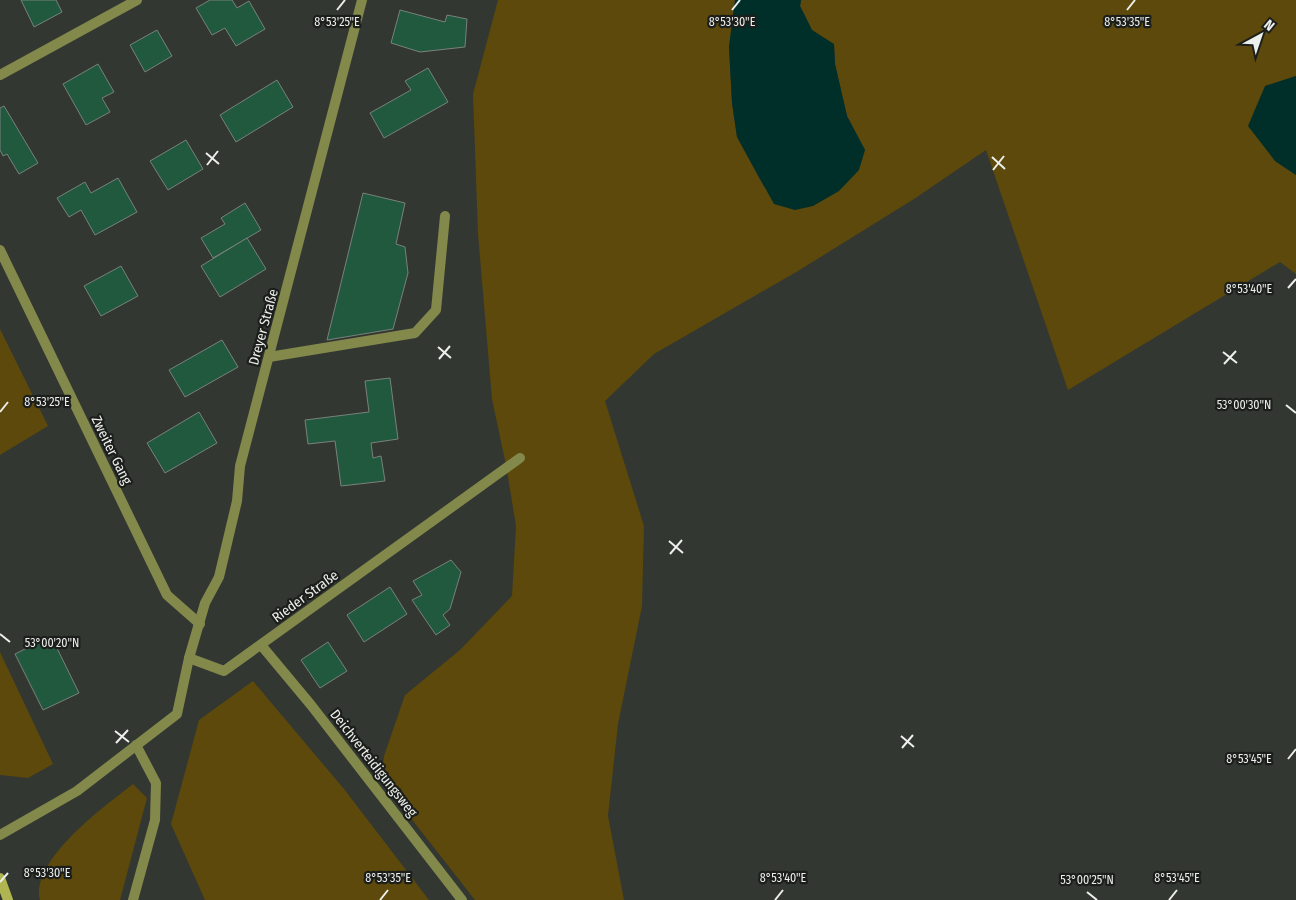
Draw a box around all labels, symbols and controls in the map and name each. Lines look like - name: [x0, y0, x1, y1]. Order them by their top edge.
- north arrow: [1236, 10, 1286, 60]
- text: 8°53'25"E: [314, 15, 360, 29]
- text: 8°53'30"E: [709, 15, 756, 29]
- text: 8°53'35"E: [1104, 15, 1150, 29]
- text: N: [1260, 16, 1278, 35]
- text: 8°53'40"E: [1226, 282, 1273, 296]
- street label: Dreyer Straße: [245, 287, 282, 367]
- text: 8°53'25"E: [24, 395, 70, 409]
- text: 53°00'30"N: [1217, 398, 1271, 412]
- street label: Zweiter Gang: [88, 413, 136, 488]
- street label: Rieder Straße: [269, 567, 342, 626]
- text: 53°00'20"N: [25, 636, 79, 650]
- street label: Deichverteidigungsweg: [326, 706, 421, 821]
- text: 8°53'45"E: [1226, 752, 1272, 766]
- text: 8°53'30"E: [24, 866, 71, 880]
- text: 8°53'35"E: [365, 871, 411, 885]
- text: 8°53'40"E: [760, 871, 807, 885]
- text: 8°53'45"E: [1154, 871, 1200, 885]
- text: 53°00'25"N: [1060, 873, 1114, 887]

